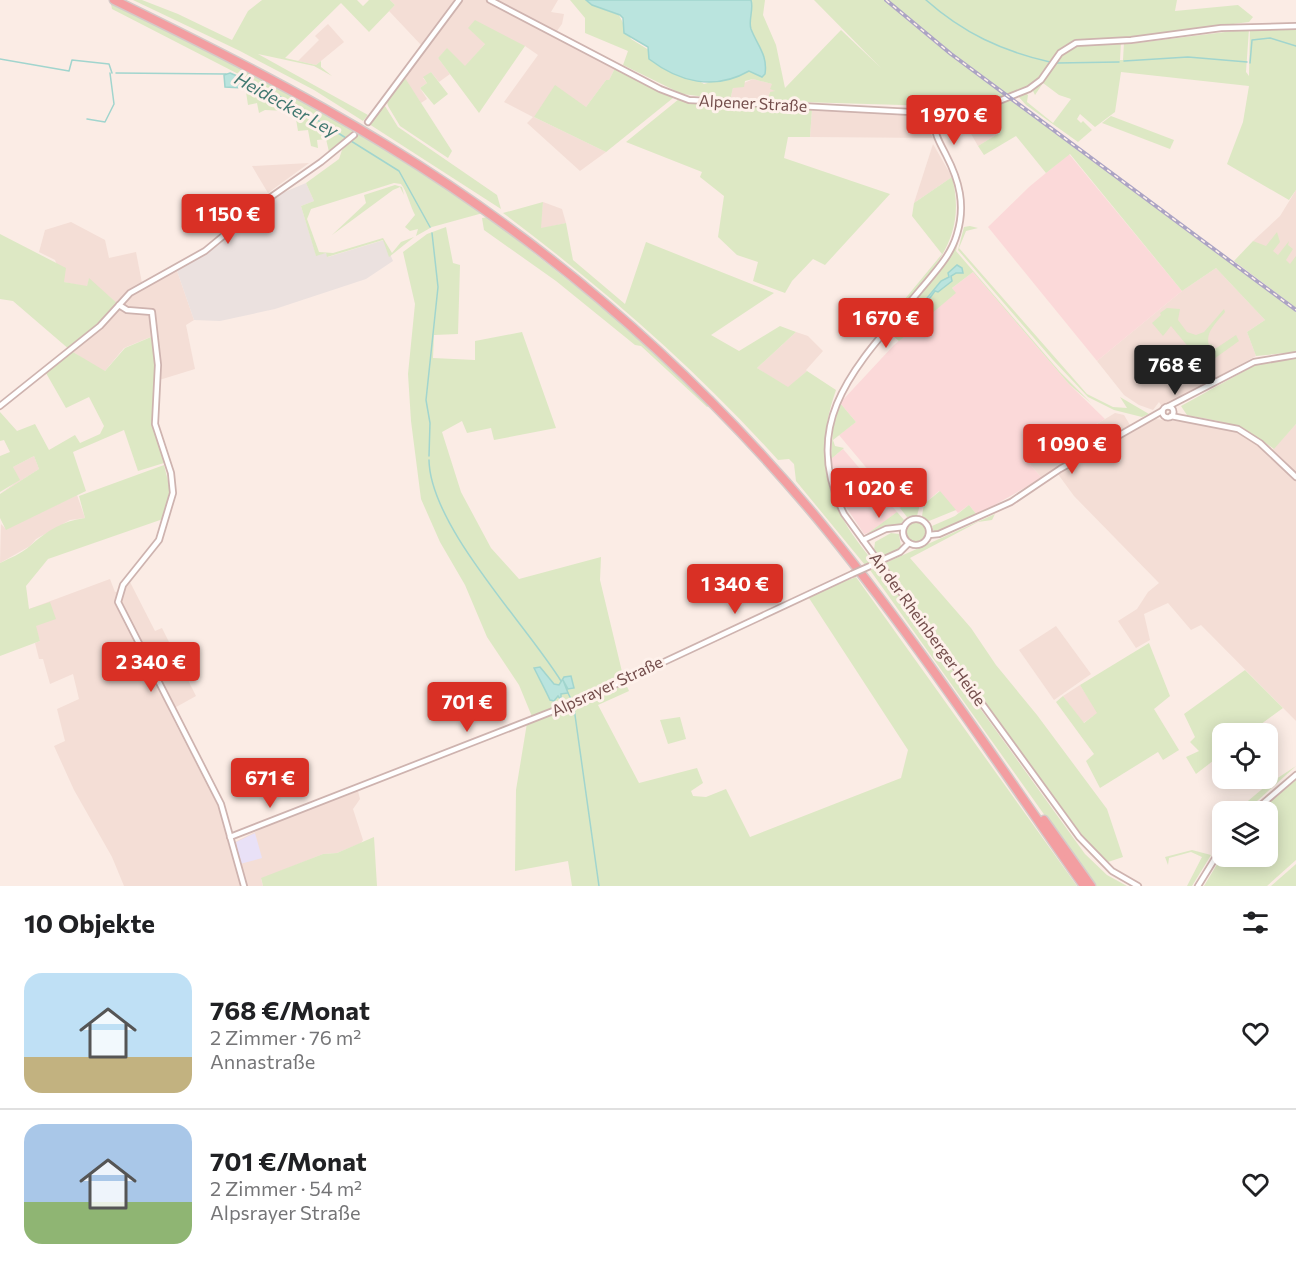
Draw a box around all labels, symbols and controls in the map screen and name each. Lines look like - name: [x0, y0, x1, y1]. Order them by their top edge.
- water label: Heidecker Ley: [231, 67, 343, 142]
- street label: Alpener Straße: [698, 90, 808, 115]
- pin: 1 970 €: [899, 95, 1009, 146]
- text: 1 970 €: [920, 102, 988, 126]
- pin: 1 150 €: [173, 194, 283, 245]
- text: 1 150 €: [196, 201, 260, 225]
- pin: 1 670 €: [831, 298, 941, 349]
- text: 1 670 €: [852, 305, 920, 329]
- pin: 768 €: [1133, 345, 1217, 396]
- text: 768 €: [1148, 352, 1202, 376]
- pin: 1 090 €: [1017, 424, 1127, 475]
- text: 1 090 €: [1037, 431, 1107, 455]
- pin: 1 020 €: [824, 468, 934, 519]
- text: 1 020 €: [845, 475, 913, 499]
- street label: An der Rheinberger Heide: [866, 548, 990, 709]
- pin: 1 340 €: [680, 564, 790, 615]
- text: 1 340 €: [701, 571, 769, 595]
- pin: 2 340 €: [96, 642, 206, 693]
- text: 2 340 €: [116, 649, 186, 673]
- street label: Alpsrayer Straße: [548, 651, 665, 720]
- pin: 701 €: [425, 682, 509, 733]
- text: 701 €: [441, 689, 493, 713]
- map controls: [1212, 723, 1278, 867]
- button: locate: [1212, 723, 1278, 789]
- pin: 671 €: [228, 758, 312, 809]
- text: 671 €: [245, 765, 295, 789]
- button: layers: [1212, 801, 1278, 867]
- icon: filters: [1239, 906, 1272, 939]
- text: 10 Objekte: [24, 907, 155, 938]
- text: 768 €/Monat: [210, 994, 370, 1025]
- icon: home: [72, 997, 144, 1069]
- icon: heart: [1239, 1017, 1272, 1050]
- text: 2 Zimmer · 76 m²: [210, 1025, 361, 1049]
- text: Annastraße: [210, 1049, 315, 1073]
- text: 701 €/Monat: [210, 1145, 367, 1176]
- icon: home: [72, 1148, 144, 1220]
- icon: heart: [1239, 1168, 1272, 1201]
- text: 2 Zimmer · 54 m²: [210, 1176, 362, 1200]
- text: Alpsrayer Straße: [210, 1200, 361, 1224]

